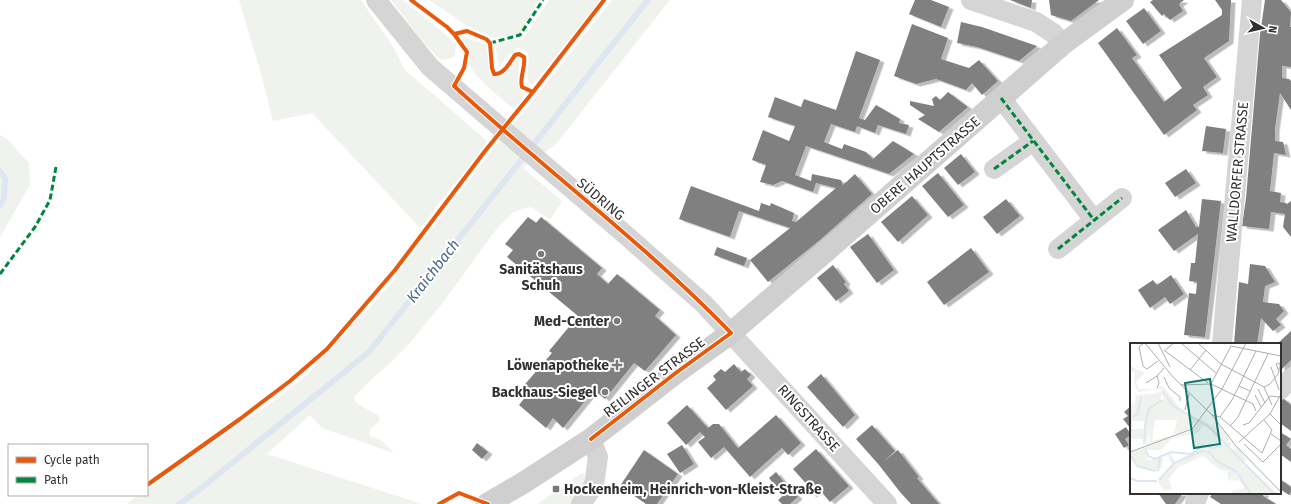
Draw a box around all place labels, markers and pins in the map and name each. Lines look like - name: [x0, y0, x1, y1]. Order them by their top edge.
- marker: Sanitätshaus Schuh: [536, 249, 546, 259]
- place label: Sanitätshaus Schuh: [499, 261, 583, 294]
- place label: Med-Center: [534, 313, 609, 330]
- marker: Med-Center: [612, 316, 622, 326]
- place label: Löwenapotheke: [507, 357, 609, 374]
- marker: Löwenapotheke: [612, 360, 622, 370]
- place label: Backhaus-Siegel: [492, 384, 598, 401]
- marker: Backhaus-Siegel: [600, 387, 610, 397]
- place label: Hockenheim, Heinrich-von-Kleist-Straße: [564, 481, 822, 498]
- marker: Hockenheim, Heinrich-von-Kleist-Straße: [551, 484, 561, 494]

